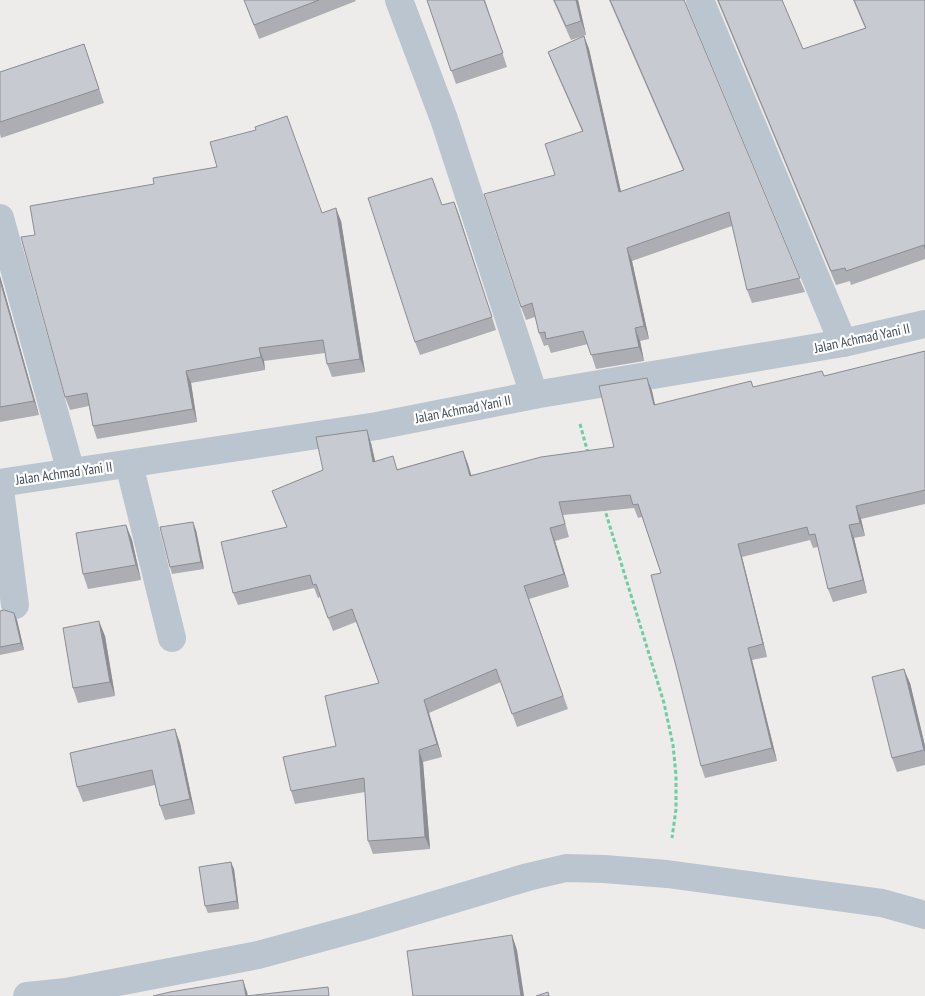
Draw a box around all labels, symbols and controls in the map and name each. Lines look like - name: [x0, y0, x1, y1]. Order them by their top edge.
- street label: Jalan Achmad Yani II: [811, 319, 912, 357]
- street label: Jalan Achmad Yani II: [412, 391, 513, 427]
- street label: Jalan Achmad Yani II: [14, 457, 113, 489]

